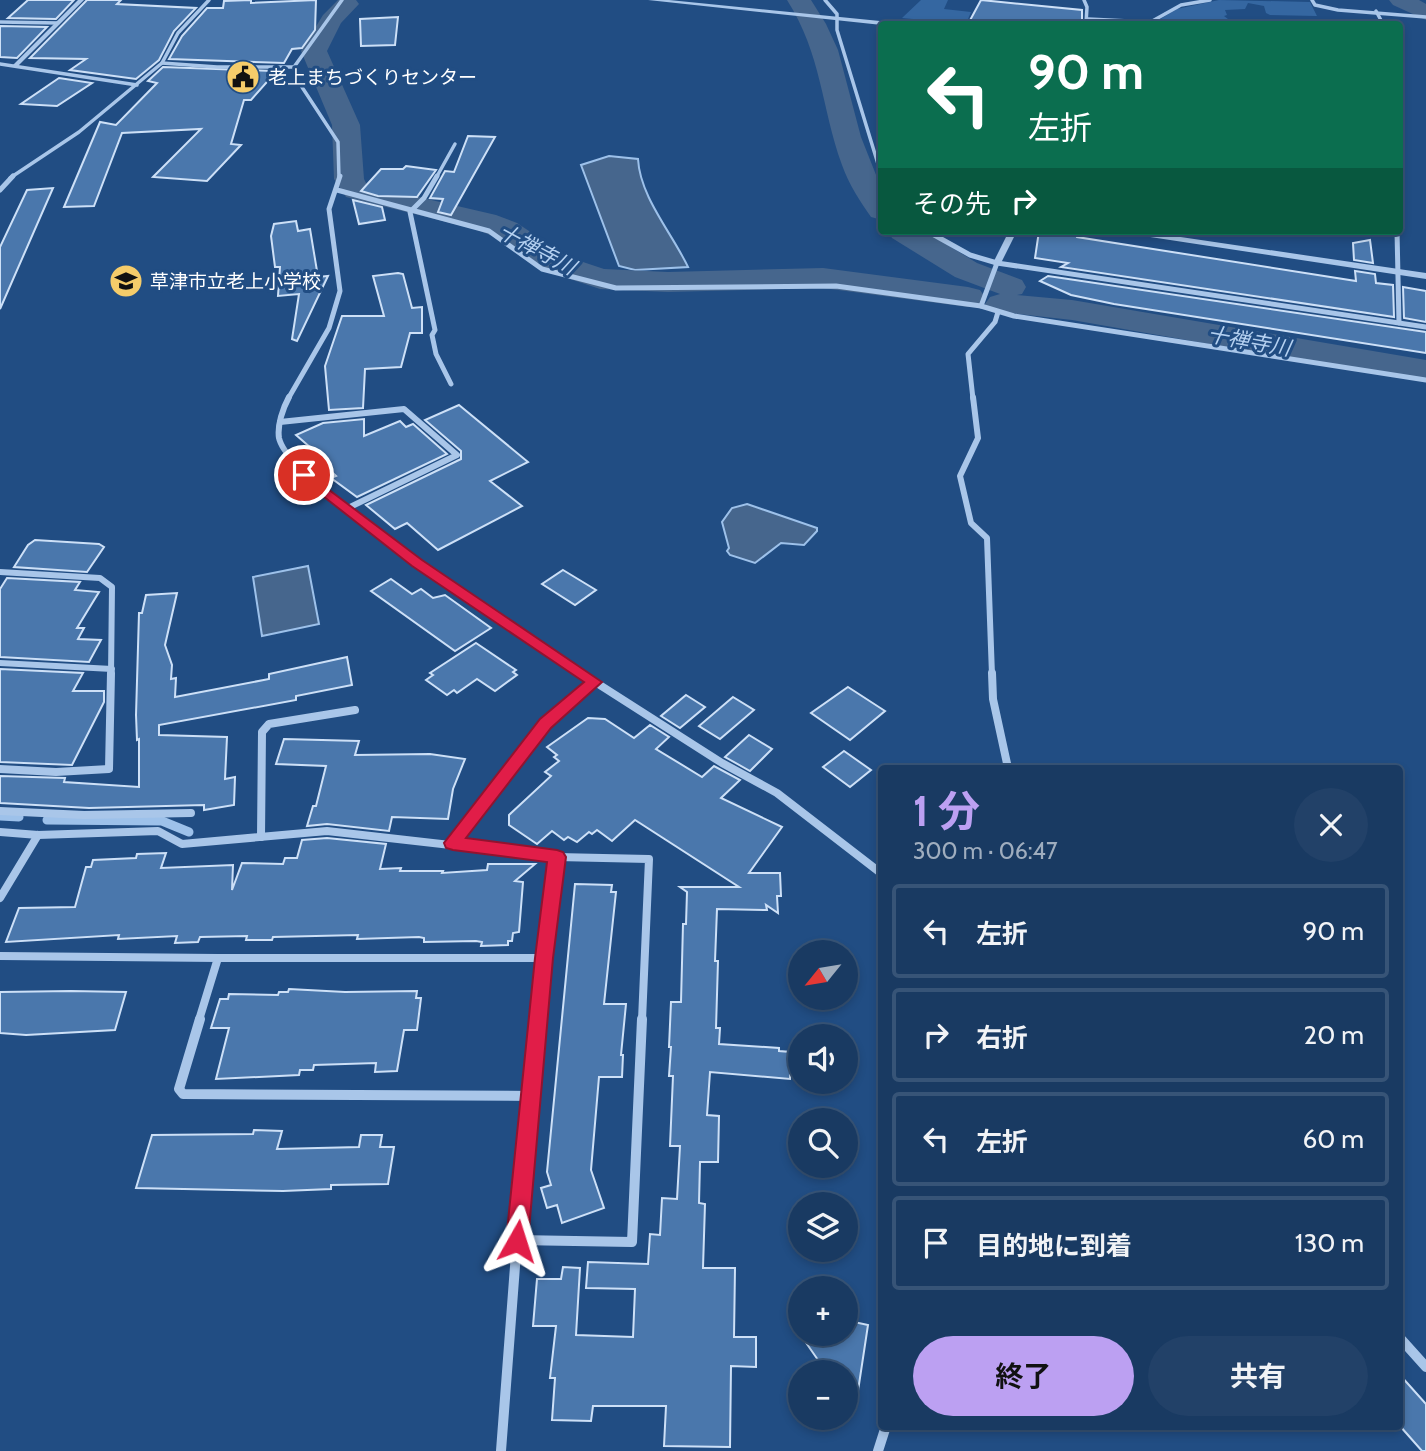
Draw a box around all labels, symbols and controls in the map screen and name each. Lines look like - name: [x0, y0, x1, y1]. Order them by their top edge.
- text: 90 m: [1028, 42, 1144, 101]
- icon: left: [913, 49, 1004, 140]
- public building icon: 老上まちづくりセンター: [224, 58, 262, 96]
- place label: 老上まちづくりセンター: [268, 66, 477, 89]
- text: 左折: [1028, 108, 1092, 147]
- icon: right: [1005, 182, 1043, 220]
- text: その先: [913, 188, 991, 220]
- water label: 十禅寺川: [494, 218, 582, 281]
- school or university icon: 草津市立老上小学校: [107, 262, 145, 300]
- place label: 草津市立老上小学校: [150, 270, 321, 293]
- water label: 十禅寺川: [1205, 321, 1295, 361]
- pin: [274, 445, 334, 505]
- icon: arrive: [285, 456, 323, 494]
- text: 1 分: [913, 785, 980, 837]
- button: close: [1294, 788, 1368, 862]
- text: 300 m · 06:47: [913, 837, 1058, 865]
- icon: left: [917, 912, 955, 950]
- text: 90 m: [1302, 915, 1364, 947]
- text: 左折: [976, 918, 1028, 950]
- north arrow: [788, 940, 858, 1010]
- map controls: [788, 940, 858, 1430]
- icon: right: [917, 1016, 955, 1054]
- text: 20 m: [1304, 1019, 1364, 1051]
- text: 右折: [976, 1022, 1028, 1054]
- button: sound: [788, 1024, 858, 1094]
- button: search: [788, 1108, 858, 1178]
- icon: left: [917, 1120, 955, 1158]
- text: 60 m: [1302, 1123, 1364, 1155]
- text: 左折: [976, 1126, 1028, 1158]
- button: layers: [788, 1192, 858, 1262]
- position arrow: [480, 1204, 554, 1278]
- icon: arrive: [917, 1224, 955, 1262]
- text: 130 m: [1295, 1227, 1364, 1259]
- text: 目的地に到着: [976, 1230, 1132, 1262]
- button: +: [788, 1276, 858, 1346]
- button: 終了: [913, 1336, 1134, 1416]
- button: 共有: [1148, 1336, 1368, 1416]
- button: −: [788, 1360, 858, 1430]

